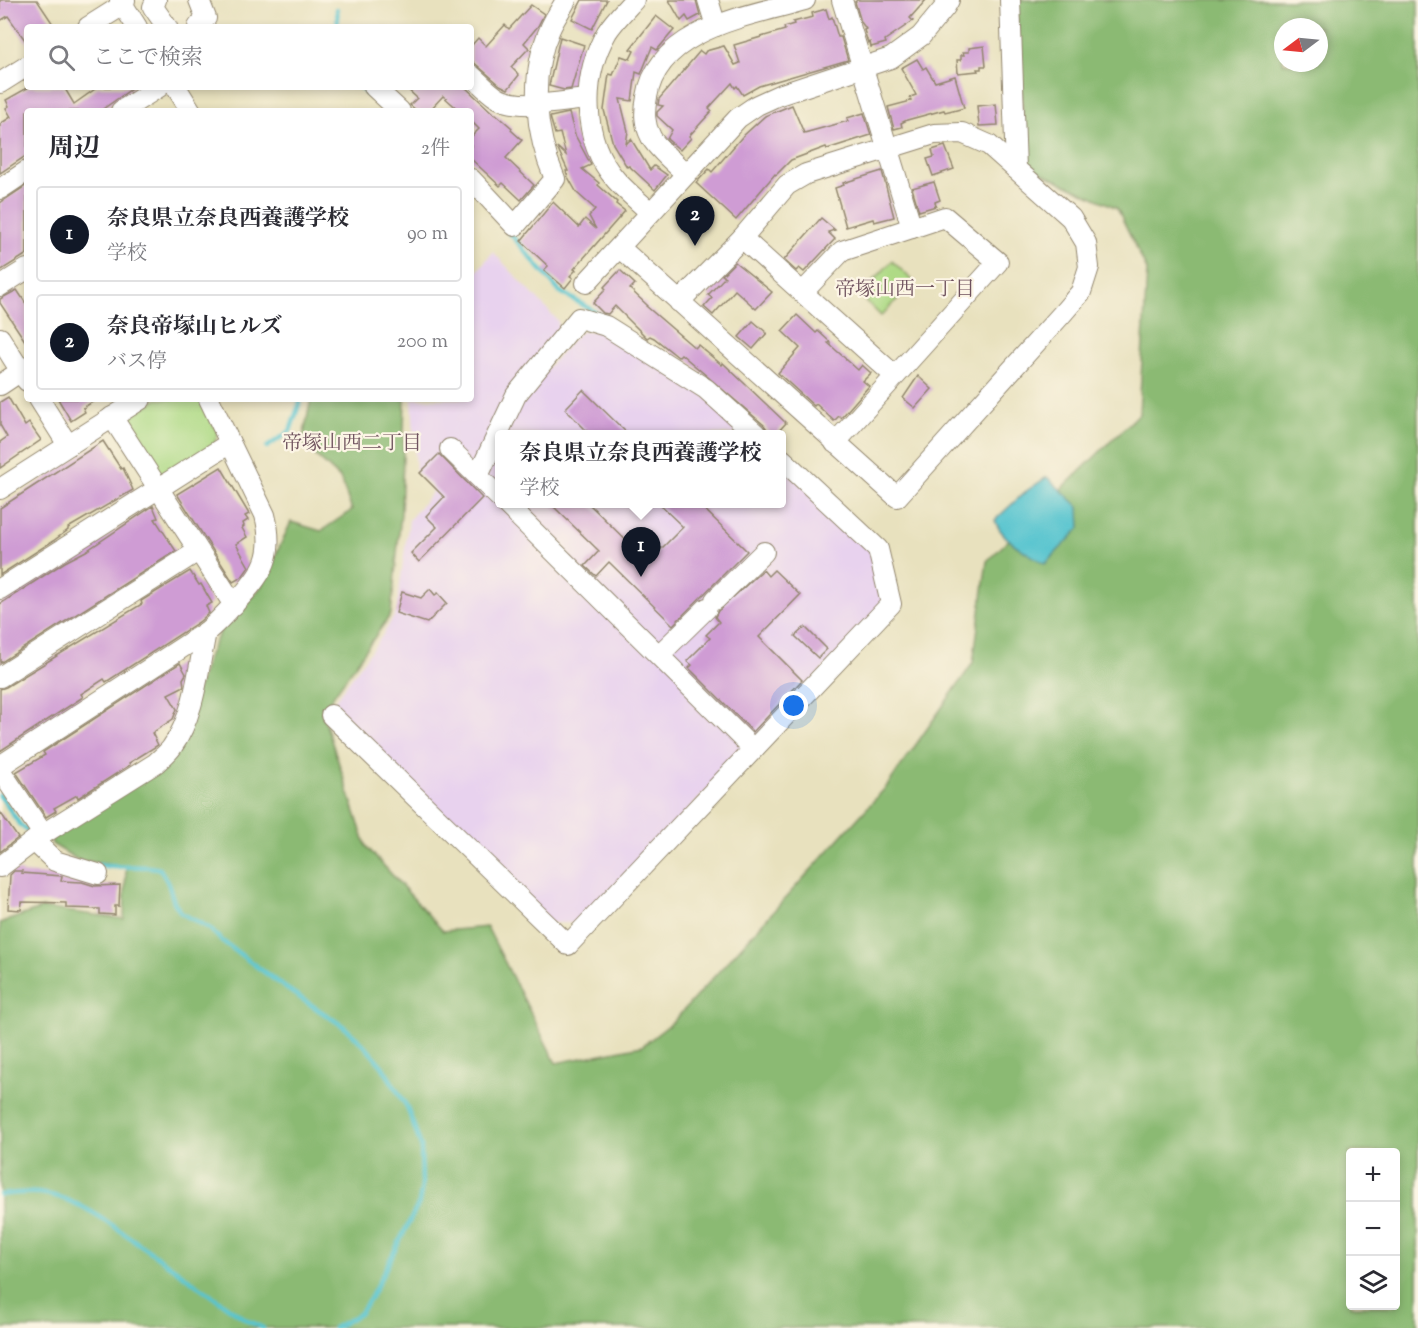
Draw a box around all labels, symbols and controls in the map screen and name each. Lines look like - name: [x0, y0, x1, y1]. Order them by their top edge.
- north arrow: [1274, 18, 1328, 72]
- search box: [24, 24, 474, 90]
- icon: search: [45, 41, 78, 74]
- text: ここで検索: [93, 43, 203, 75]
- text: 周辺: [48, 131, 100, 168]
- text: 2件: [421, 135, 450, 164]
- pin: 2: [676, 196, 714, 246]
- text: 奈良県立奈良西養護学校: [107, 204, 349, 236]
- text: 1: [66, 220, 73, 249]
- text: 90 m: [407, 220, 448, 249]
- text: 学校: [107, 240, 147, 269]
- district label: 帝塚山西一丁目: [835, 276, 975, 305]
- text: 奈良帝塚山ヒルズ: [107, 312, 282, 344]
- text: 2: [65, 328, 74, 357]
- text: 200 m: [397, 328, 448, 357]
- text: バス停: [107, 348, 167, 377]
- district label: 帝塚山西二丁目: [282, 430, 422, 459]
- popup: [495, 430, 786, 508]
- text: 奈良県立奈良西養護学校: [519, 439, 762, 471]
- text: 学校: [519, 475, 559, 504]
- pin: 1: [622, 528, 660, 577]
- your location: [779, 691, 808, 720]
- map controls: [1346, 1148, 1400, 1310]
- button: +: [1346, 1148, 1400, 1202]
- button: −: [1346, 1202, 1400, 1256]
- button: layers: [1346, 1256, 1400, 1310]

